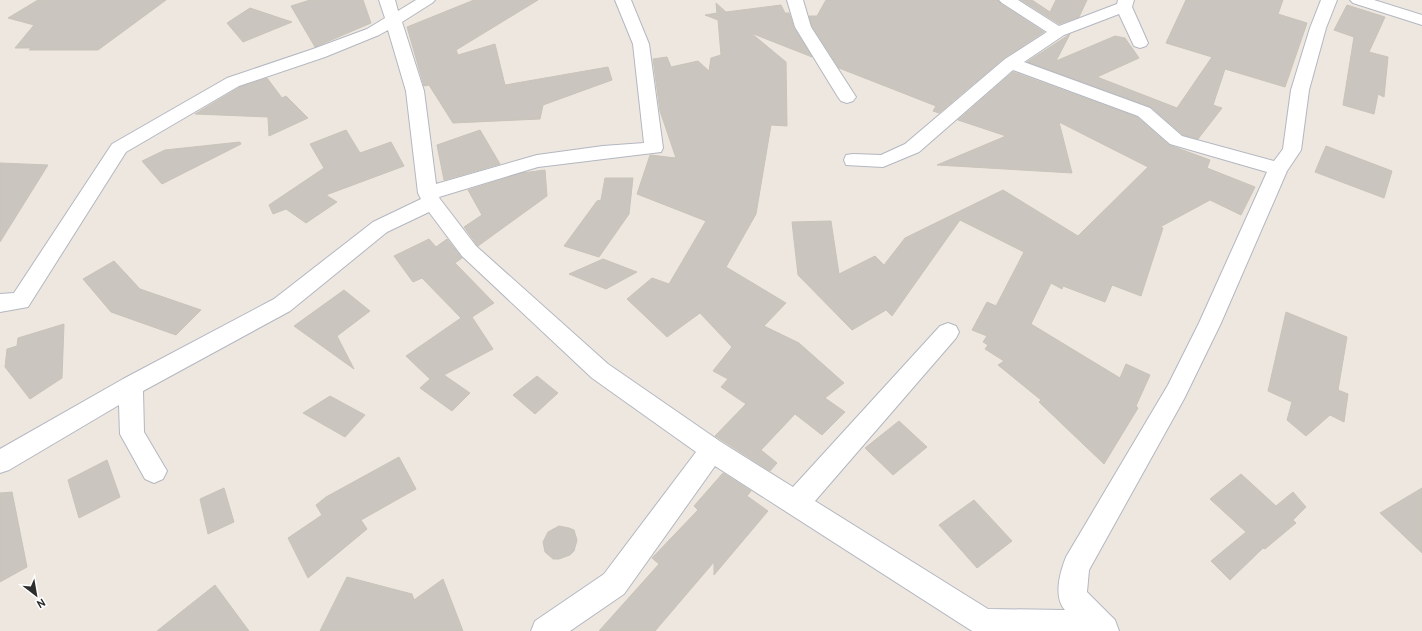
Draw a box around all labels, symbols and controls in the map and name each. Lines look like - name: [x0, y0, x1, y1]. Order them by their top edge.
- north arrow: [16, 575, 56, 615]
- text: N: [34, 595, 48, 611]

